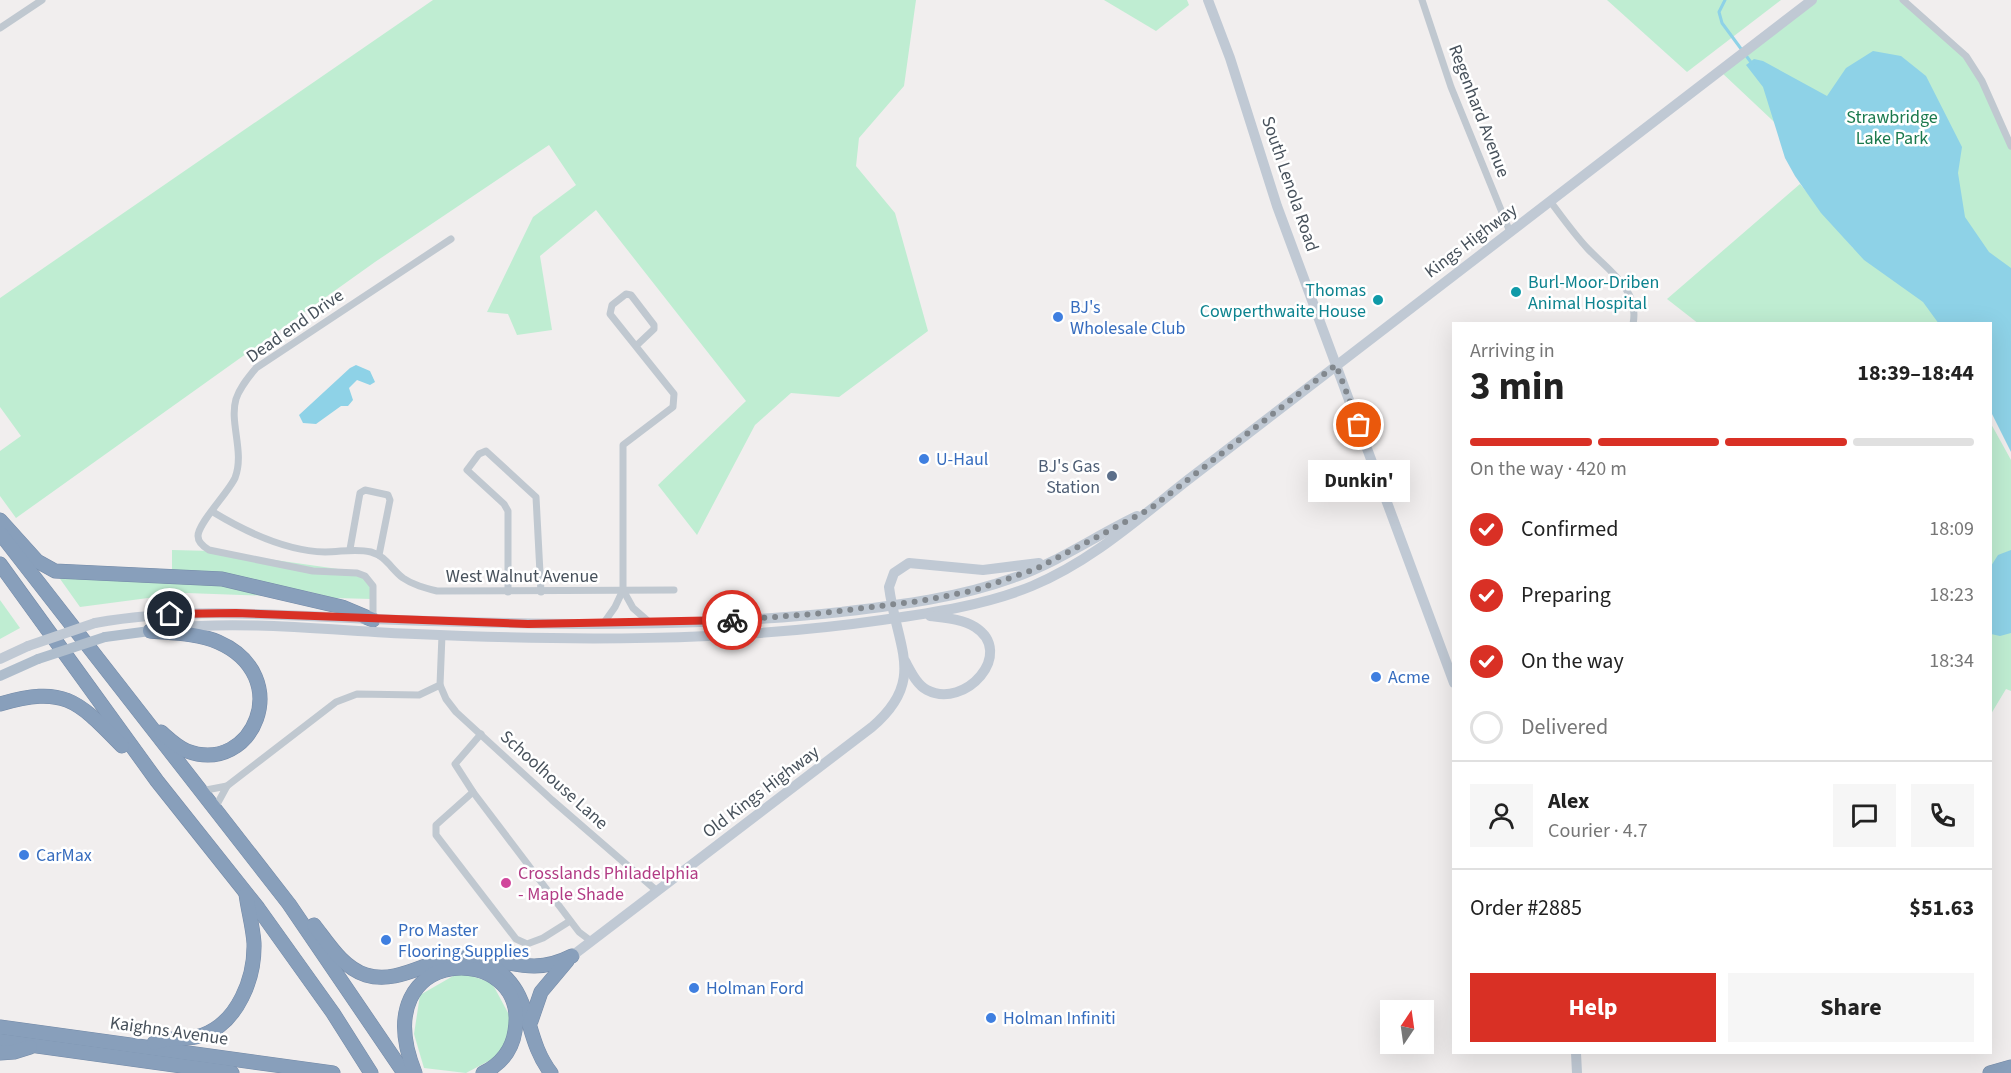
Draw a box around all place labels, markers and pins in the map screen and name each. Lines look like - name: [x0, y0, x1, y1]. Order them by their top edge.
- place label: Burl-Moor-Driben Animal Hospital: [1528, 270, 1659, 316]
- place label: Thomas Cowperthwaite House: [1200, 278, 1366, 324]
- marker: Burl-Moor-Driben Animal Hospital: [1509, 285, 1523, 299]
- marker: Thomas Cowperthwaite House: [1371, 293, 1385, 307]
- place label: BJ's Wholesale Club: [1070, 295, 1186, 341]
- marker: BJ's Wholesale Club: [1051, 310, 1065, 324]
- pin: [1333, 399, 1384, 450]
- place label: U-Haul: [936, 447, 988, 472]
- marker: U-Haul: [917, 452, 931, 466]
- place label: BJ's Gas Station: [1038, 454, 1100, 500]
- callout: Dunkin': [1308, 461, 1410, 503]
- marker: BJ's Gas Station: [1105, 469, 1119, 483]
- pin: [144, 588, 195, 639]
- place label: Acme: [1388, 665, 1430, 690]
- marker: Acme: [1369, 670, 1383, 684]
- place label: CarMax: [36, 843, 92, 868]
- marker: CarMax: [17, 848, 31, 862]
- place label: Crosslands Philadelphia - Maple Shade: [518, 861, 699, 907]
- marker: Crosslands Philadelphia - Maple Shade: [499, 876, 513, 890]
- place label: Pro Master Flooring Supplies: [398, 918, 529, 964]
- marker: Pro Master Flooring Supplies: [379, 933, 393, 947]
- place label: Holman Ford: [706, 976, 804, 1001]
- marker: Holman Ford: [687, 981, 701, 995]
- place label: Holman Infiniti: [1003, 1006, 1116, 1031]
- marker: Holman Infiniti: [984, 1011, 998, 1025]

